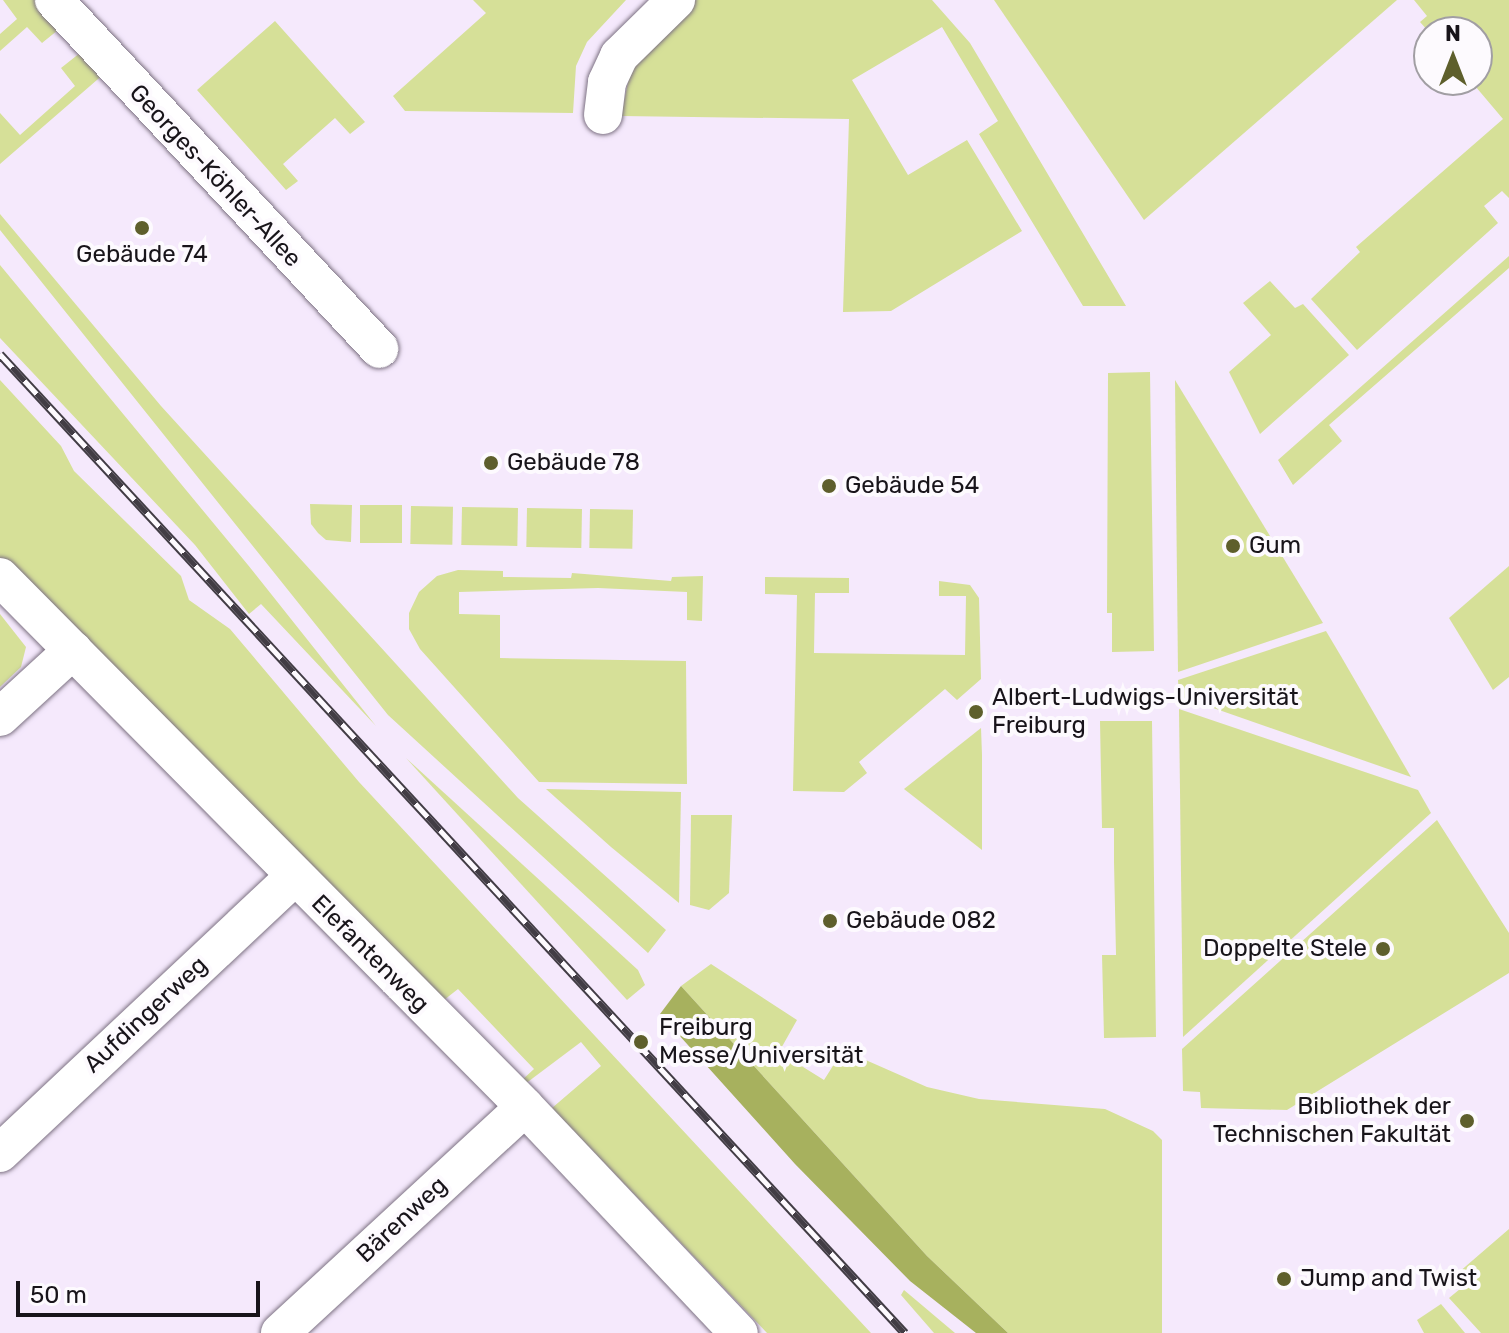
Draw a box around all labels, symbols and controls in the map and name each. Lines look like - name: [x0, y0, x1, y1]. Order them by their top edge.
- north arrow: [1413, 16, 1493, 96]
- text: N: [1445, 20, 1461, 47]
- street label: Georges-Köhler-Allee: [123, 79, 307, 273]
- marker: Gebäude 74: [133, 219, 151, 237]
- place label: Gebäude 74: [76, 241, 208, 269]
- place label: Gebäude 78: [507, 449, 640, 477]
- marker: Gebäude 78: [482, 454, 500, 472]
- place label: Gebäude 54: [845, 472, 980, 500]
- marker: Gebäude 54: [820, 477, 838, 495]
- place label: Gum: [1249, 532, 1301, 560]
- marker: Gum: [1224, 537, 1242, 555]
- place label: Albert-Ludwigs-Universität Freiburg: [992, 684, 1299, 740]
- marker: Albert-Ludwigs-Universität Freiburg: [967, 703, 985, 721]
- street label: Elefantenweg: [305, 889, 435, 1019]
- place label: Gebäude 082: [846, 907, 996, 935]
- marker: Gebäude 082: [821, 912, 839, 930]
- place label: Doppelte Stele: [1203, 935, 1367, 963]
- marker: Doppelte Stele: [1374, 940, 1392, 958]
- street label: Aufdingerweg: [79, 951, 213, 1079]
- place label: Freiburg Messe/Universität: [659, 1014, 863, 1070]
- marker: Freiburg Messe/Universität: [630, 1031, 652, 1053]
- place label: Bibliothek der Technischen Fakultät: [1213, 1093, 1451, 1149]
- marker: Bibliothek der Technischen Fakultät: [1458, 1112, 1476, 1130]
- street label: Bärenweg: [351, 1171, 453, 1269]
- scale bar: [20, 1265, 264, 1315]
- place label: Jump and Twist: [1300, 1265, 1478, 1293]
- marker: Jump and Twist: [1275, 1270, 1293, 1288]
- text: 50 m: [30, 1281, 87, 1309]

